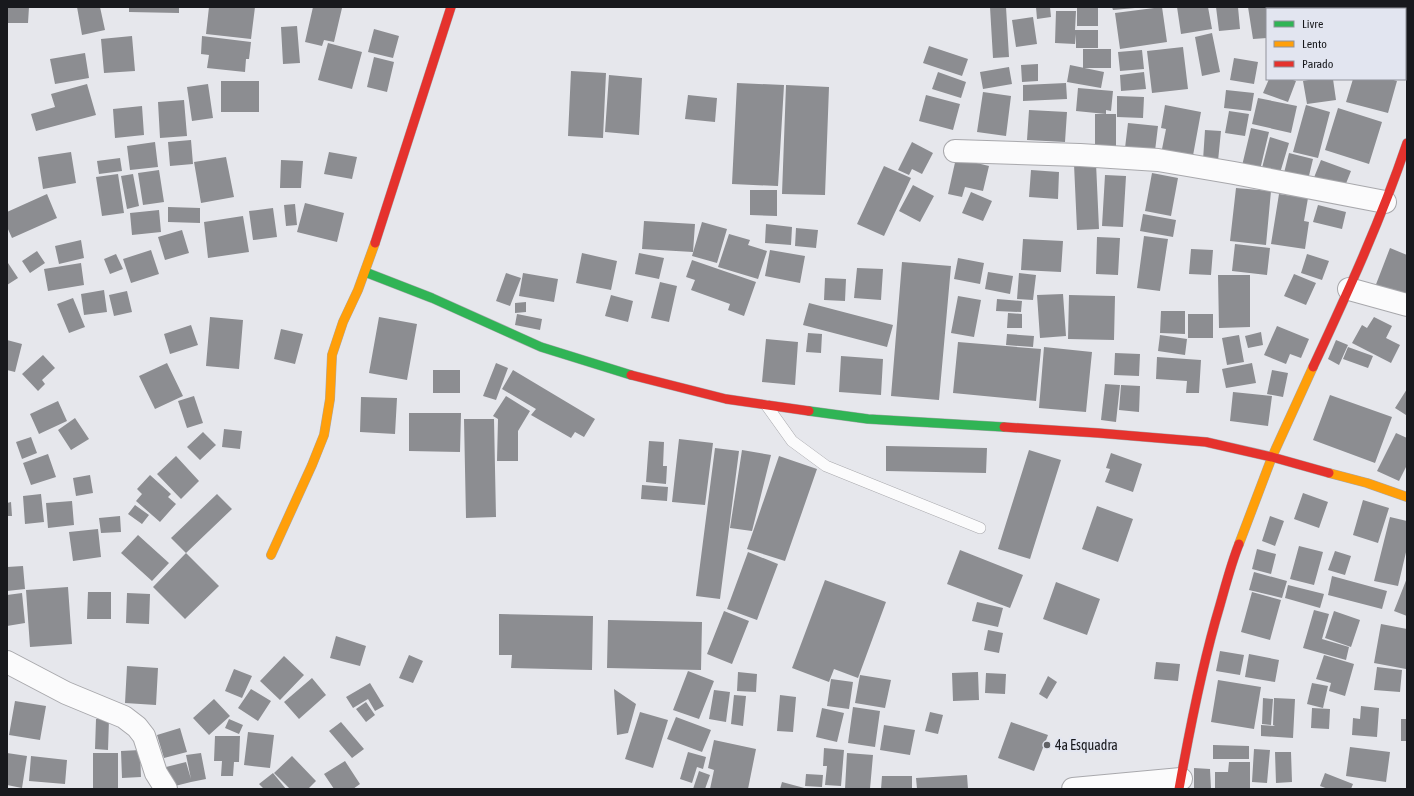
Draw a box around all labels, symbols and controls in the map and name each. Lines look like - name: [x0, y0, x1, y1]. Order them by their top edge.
- legend: [1266, 8, 1406, 80]
- text: Livre: [1302, 17, 1323, 31]
- text: Lento: [1302, 37, 1327, 51]
- text: Parado: [1302, 57, 1334, 71]
- place label: 4a Esquadra: [1055, 737, 1118, 753]
- marker: 4a Esquadra: [1042, 740, 1052, 750]

